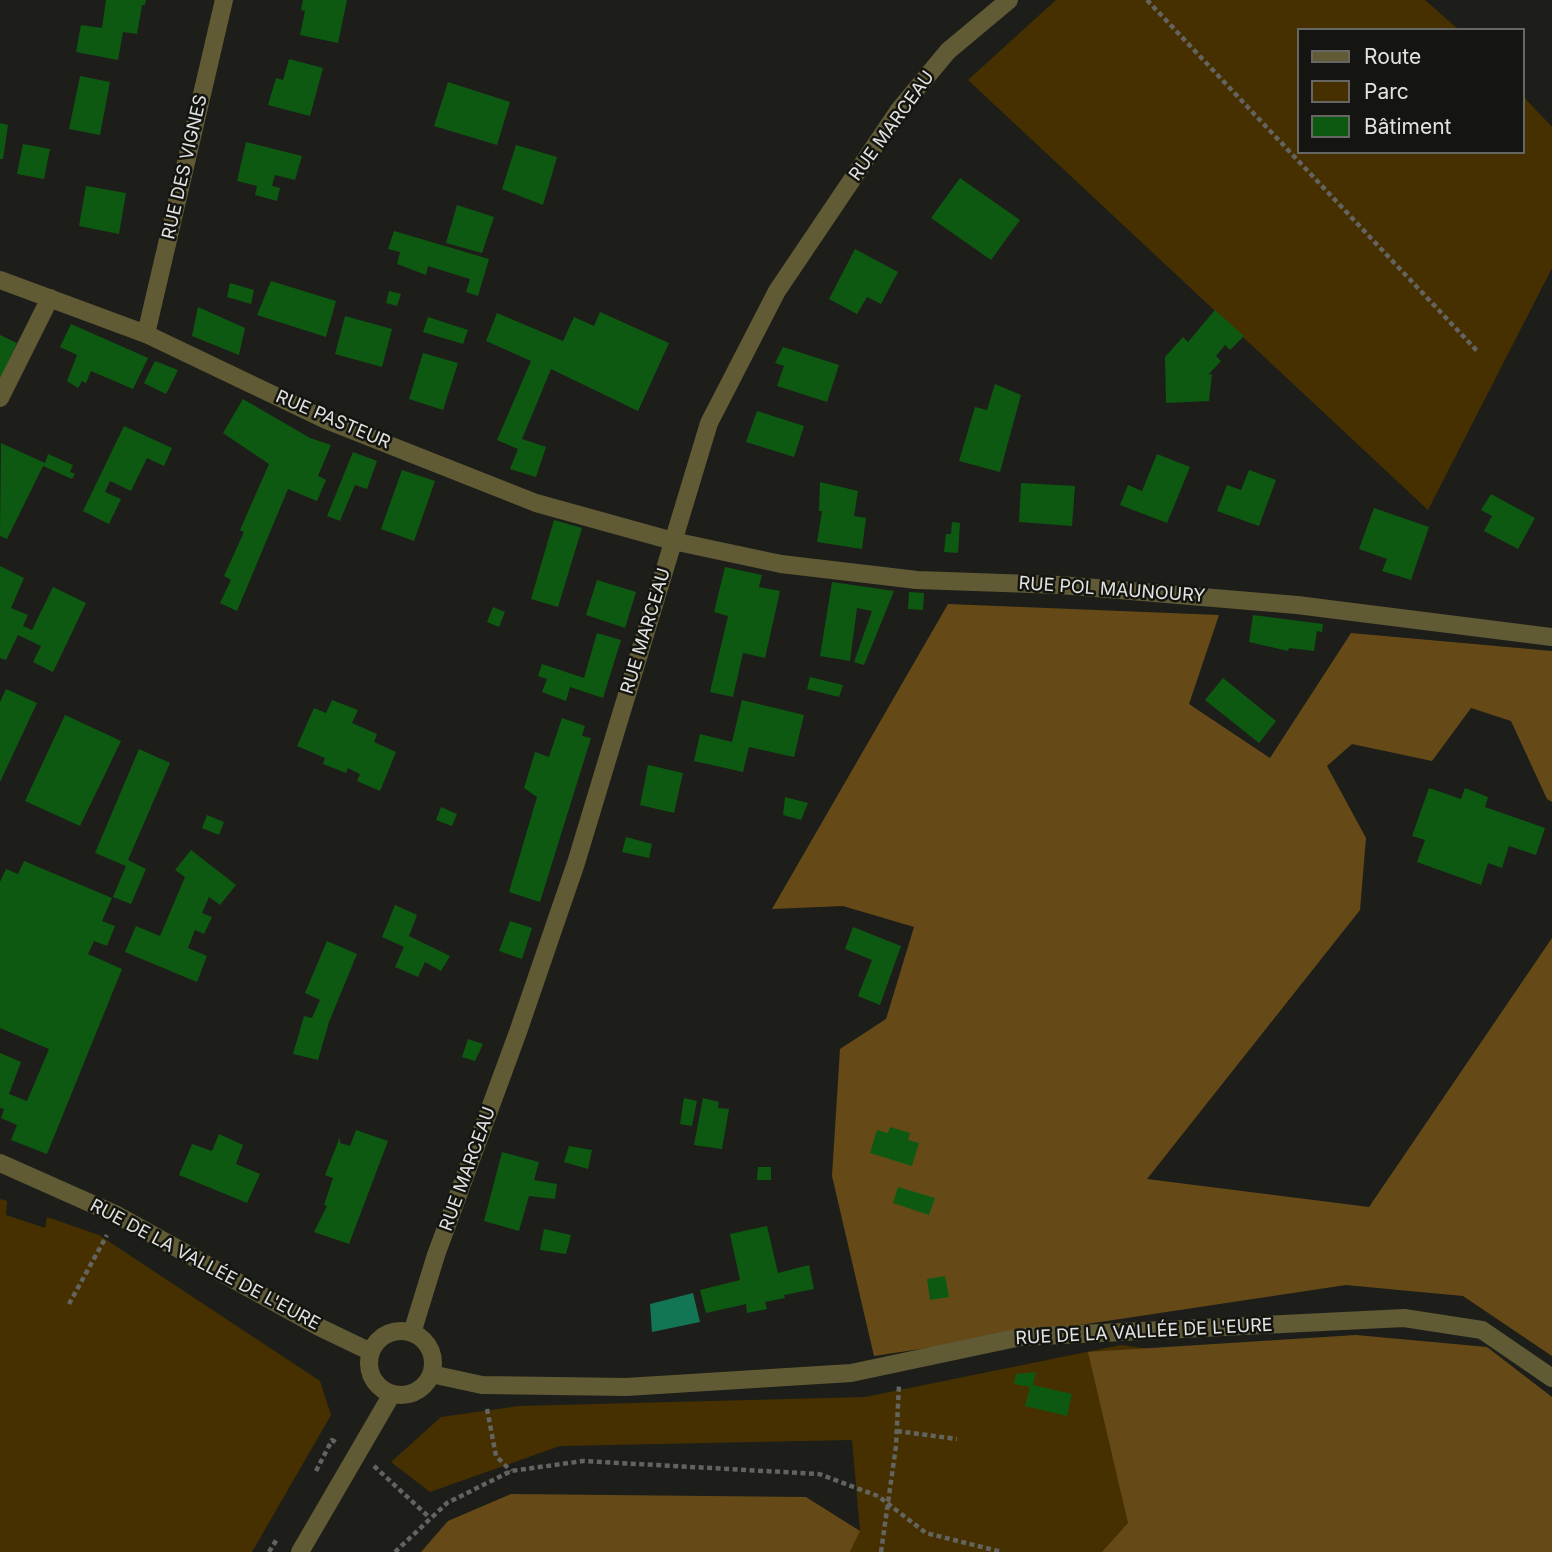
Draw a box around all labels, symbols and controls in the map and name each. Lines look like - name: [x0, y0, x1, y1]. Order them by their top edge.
- legend: [1296, 28, 1524, 154]
- text: Route: [1364, 44, 1421, 69]
- street label: RUE MARCEAU: [845, 67, 939, 185]
- text: Parc: [1364, 79, 1409, 104]
- street label: RUE DES VIGNES: [158, 93, 212, 241]
- text: Bâtiment: [1364, 114, 1451, 139]
- street label: RUE PASTEUR: [272, 386, 394, 454]
- street label: RUE MARCEAU: [617, 565, 675, 697]
- street label: RUE POL MAUNOURY: [1018, 573, 1206, 607]
- street label: RUE MARCEAU: [436, 1104, 500, 1234]
- street label: RUE DE LA VALLÉE DE L'EURE: [86, 1195, 324, 1335]
- street label: RUE DE LA VALLÉE DE L'EURE: [1015, 1314, 1273, 1350]

